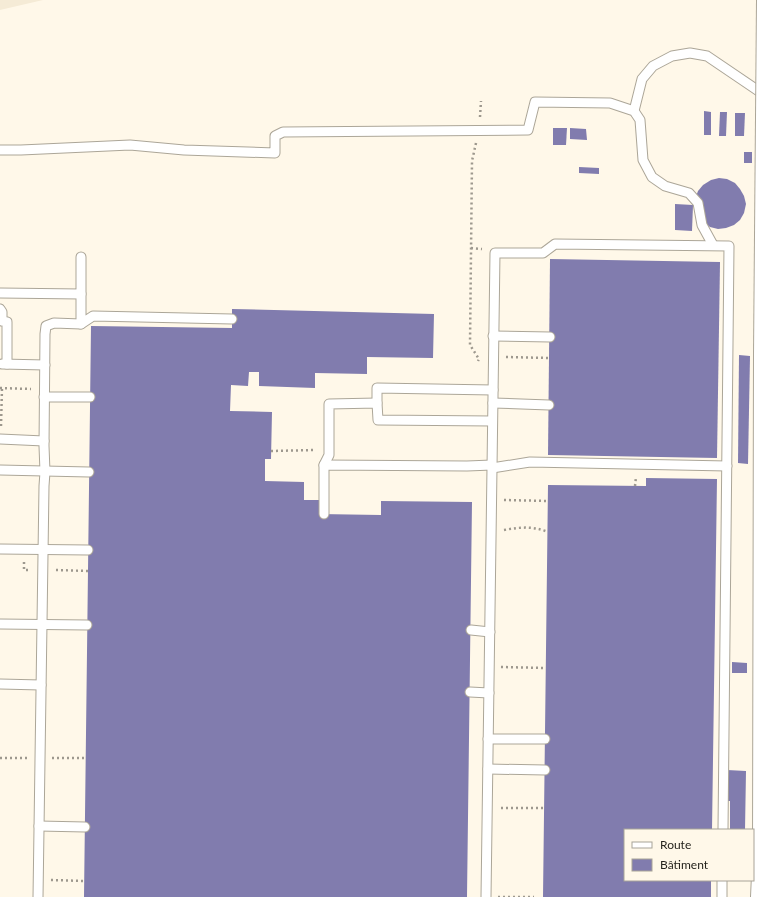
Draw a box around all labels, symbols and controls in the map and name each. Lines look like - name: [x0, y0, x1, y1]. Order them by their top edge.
- legend: [624, 829, 754, 881]
- text: Route: [660, 837, 691, 852]
- text: Bâtiment: [660, 857, 709, 872]

